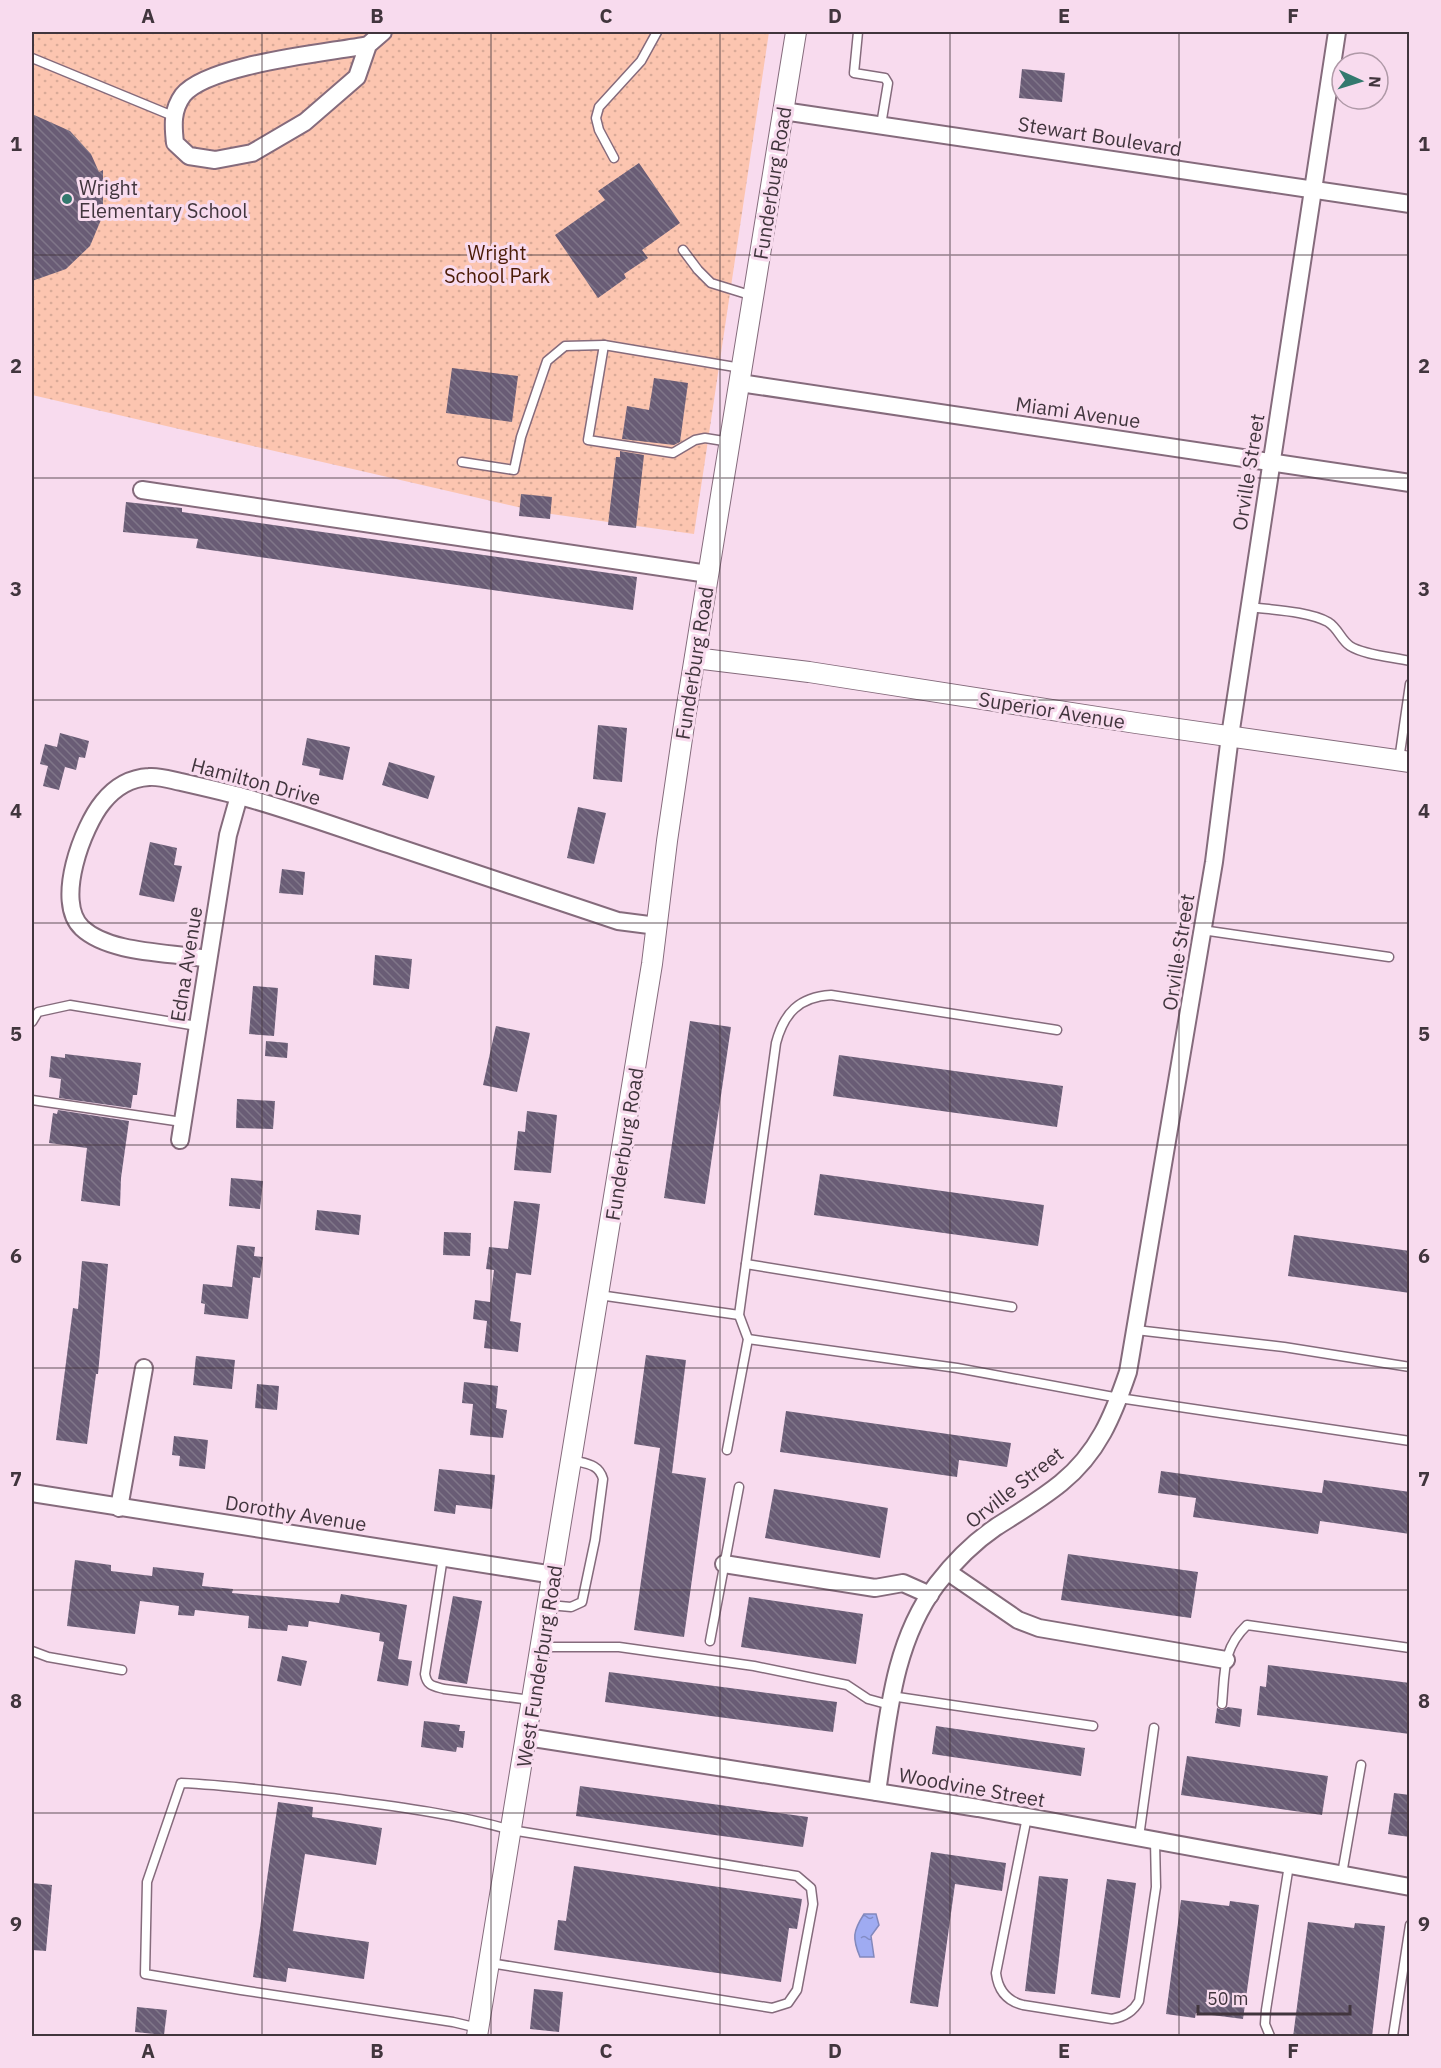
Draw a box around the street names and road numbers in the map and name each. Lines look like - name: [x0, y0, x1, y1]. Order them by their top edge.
- street label: Funderburg Road: [747, 105, 797, 261]
- street label: Stewart Boulevard: [1016, 110, 1184, 162]
- street label: Miami Avenue: [1014, 390, 1142, 434]
- street label: Orville Street: [1225, 412, 1271, 532]
- street label: Funderburg Road: [669, 585, 719, 741]
- street label: Superior Avenue: [977, 685, 1127, 735]
- street label: Hamilton Drive: [188, 751, 324, 811]
- street label: Orville Street: [1155, 892, 1201, 1012]
- street label: Edna Avenue: [164, 904, 208, 1024]
- street label: Funderburg Road: [599, 1066, 649, 1222]
- street label: Orville Street: [959, 1440, 1069, 1534]
- street label: Dorothy Avenue: [223, 1488, 369, 1538]
- street label: West Funderburg Road: [510, 1563, 568, 1769]
- street label: Woodvine Street: [897, 1761, 1047, 1813]

